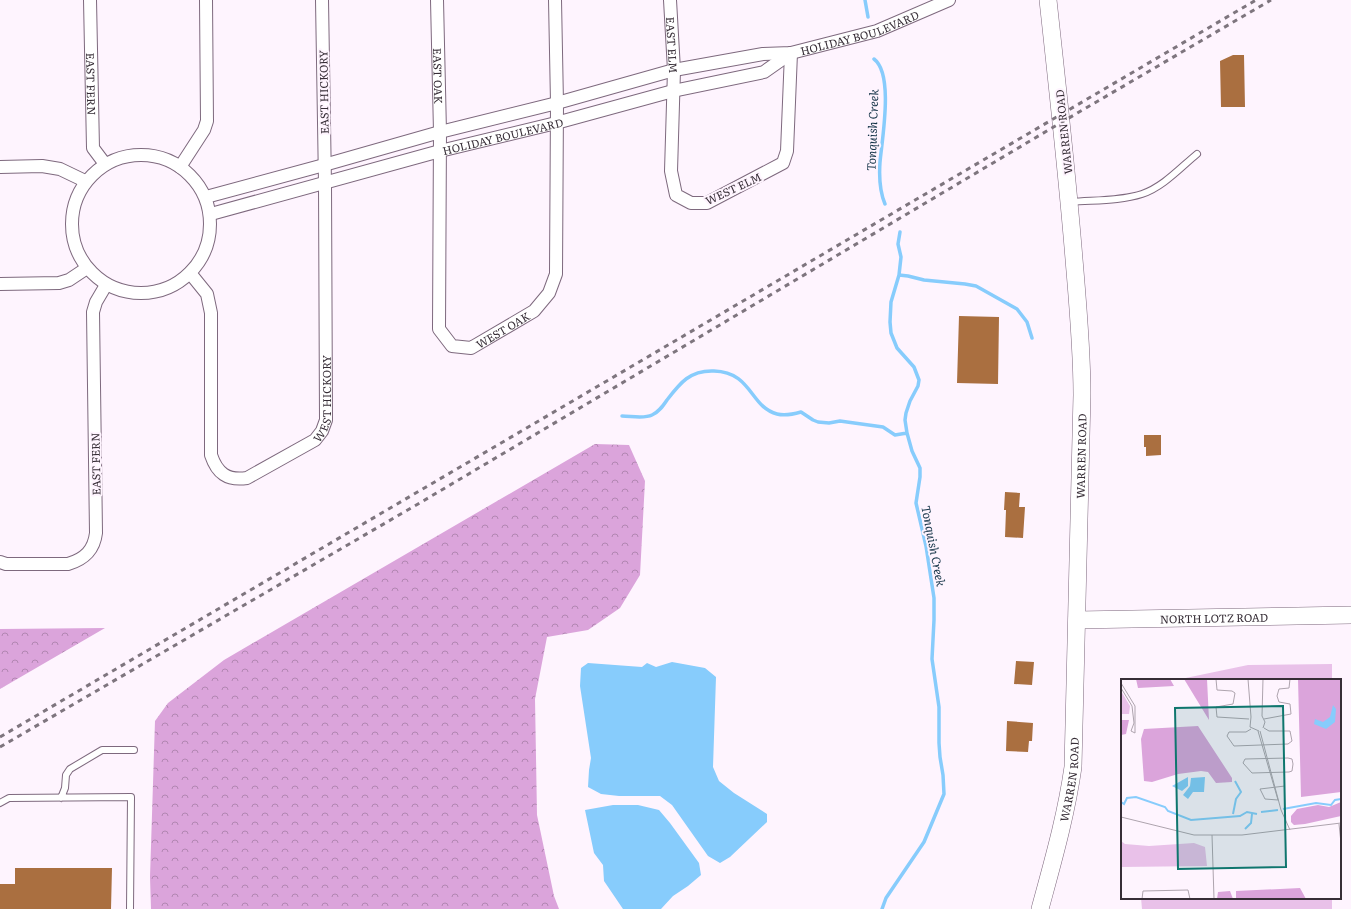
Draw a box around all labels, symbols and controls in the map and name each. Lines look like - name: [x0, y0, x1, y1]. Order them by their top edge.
- street label: HOLIDAY BOULEVARD: [798, 6, 921, 58]
- street label: EAST ELM: [663, 16, 682, 74]
- street label: EAST OAK: [430, 48, 447, 105]
- street label: EAST HICKORY: [314, 50, 332, 134]
- street label: EAST FERN: [83, 52, 100, 116]
- water label: Tonquish Creek: [862, 88, 882, 171]
- street label: WARREN ROAD: [1051, 89, 1075, 175]
- street label: HOLIDAY BOULEVARD: [441, 113, 565, 158]
- street label: WEST ELM: [702, 168, 764, 208]
- street label: WEST OAK: [473, 307, 533, 352]
- street label: WEST HICKORY: [309, 355, 334, 445]
- street label: WARREN ROAD: [1071, 413, 1090, 499]
- street label: EAST FERN: [86, 433, 104, 495]
- water label: Tonquish Creek: [917, 504, 951, 588]
- street label: NORTH LOTZ ROAD: [1160, 609, 1268, 626]
- inset map: [1121, 679, 1341, 899]
- street label: WARREN ROAD: [1055, 737, 1082, 823]

